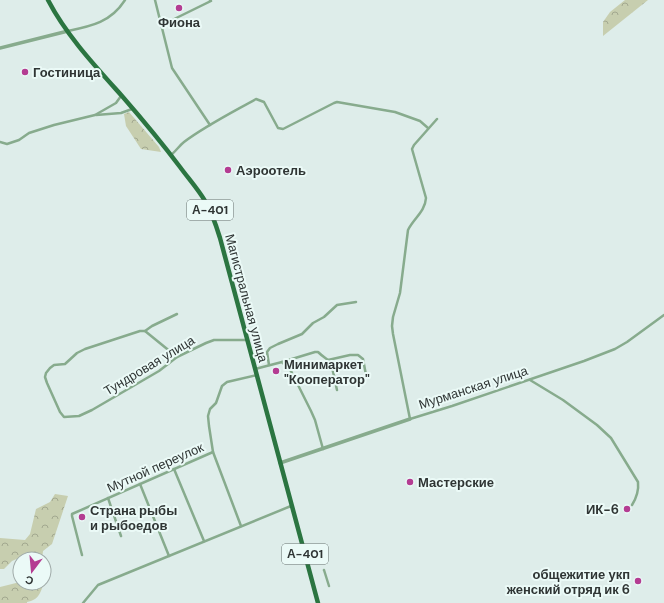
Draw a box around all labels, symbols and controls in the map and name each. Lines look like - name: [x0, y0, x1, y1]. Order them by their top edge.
- marker: Фиона: [174, 3, 184, 13]
- place label: Фиона: [158, 14, 201, 31]
- place label: Гостиница: [33, 64, 101, 81]
- marker: Гостиница: [20, 67, 30, 77]
- place label: Аэроотель: [236, 162, 306, 179]
- marker: Аэроотель: [223, 165, 233, 175]
- road number: А-401: [187, 200, 233, 220]
- street label: Магистральная улица: [221, 232, 272, 365]
- street label: Тундровая улица: [101, 331, 199, 399]
- place label: Минимаркет "Кооператор": [284, 356, 370, 388]
- street label: Мурманская улица: [416, 362, 531, 413]
- marker: Минимаркет "Кооператор": [271, 366, 281, 376]
- street label: Мутной переулок: [104, 438, 206, 496]
- place label: Мастерские: [418, 474, 494, 491]
- marker: Мастерские: [405, 477, 415, 487]
- place label: ИК-6: [586, 501, 619, 518]
- place label: Страна рыбы и рыбоедов: [90, 502, 177, 534]
- marker: ИК-6: [622, 504, 632, 514]
- marker: Страна рыбы и рыбоедов: [77, 512, 87, 522]
- road number: А-401: [282, 544, 328, 564]
- north arrow: [12, 551, 52, 591]
- place label: общежитие укп женский отряд ик 6: [506, 566, 630, 598]
- text: С: [23, 573, 35, 588]
- marker: общежитие укп женский отряд ик 6: [633, 576, 643, 586]

